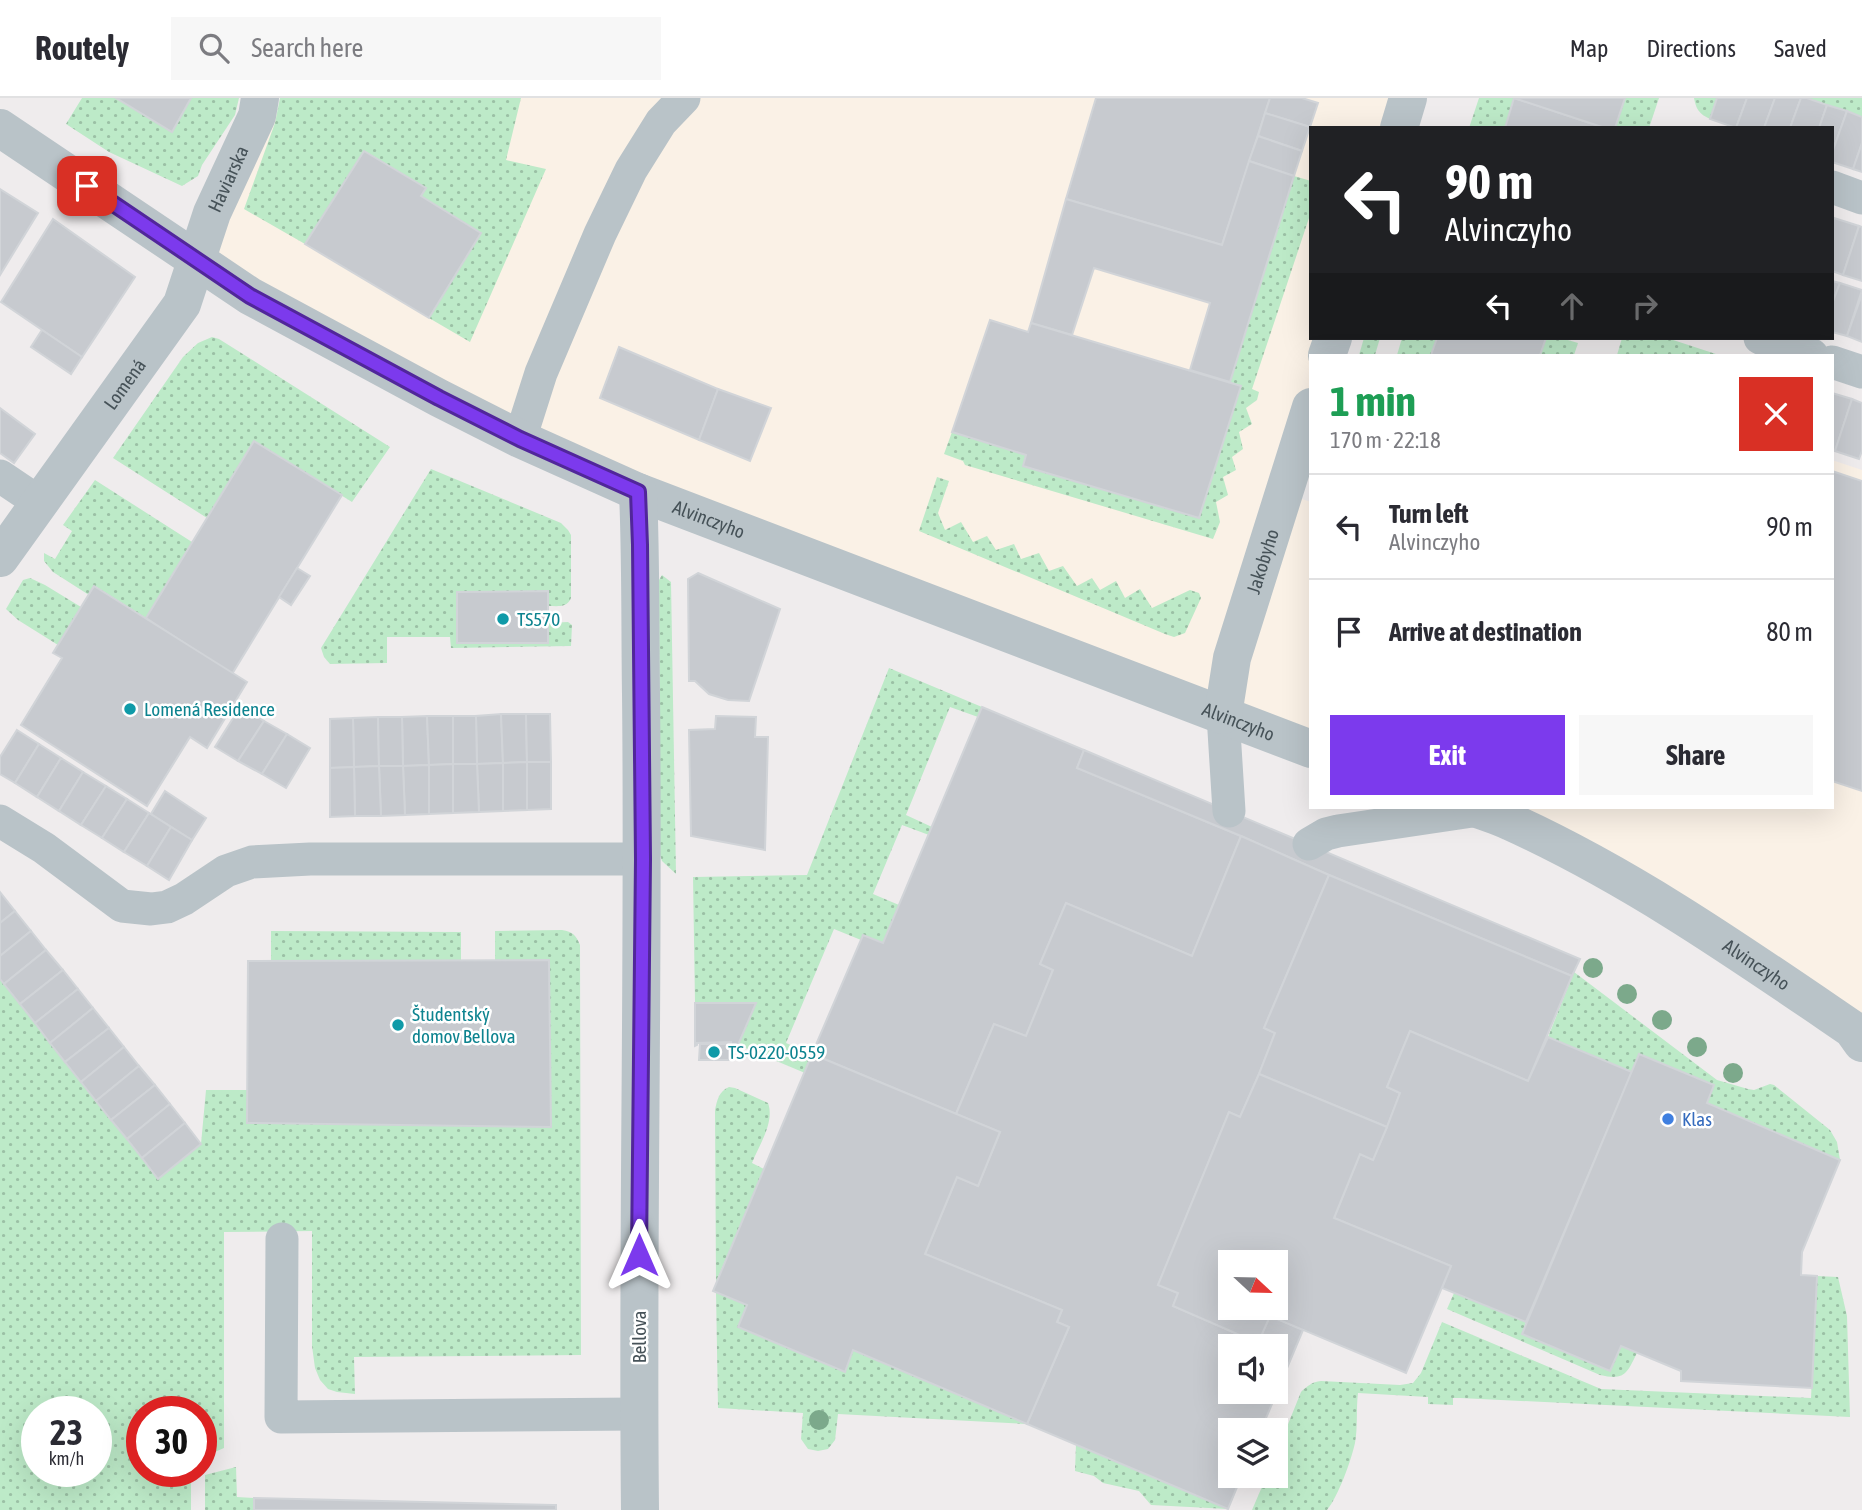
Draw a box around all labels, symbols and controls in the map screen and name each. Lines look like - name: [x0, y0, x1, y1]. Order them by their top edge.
- search box: [171, 17, 661, 80]
- text: Routely: [35, 29, 129, 67]
- icon: search: [195, 29, 233, 67]
- text: Search here: [251, 33, 363, 63]
- text: Map: [1570, 35, 1608, 62]
- text: Directions: [1646, 35, 1736, 62]
- text: Saved: [1774, 35, 1827, 62]
- street label: Haviarska: [203, 142, 253, 215]
- text: 90 m: [1445, 153, 1533, 209]
- icon: left: [1330, 154, 1421, 245]
- pin: [57, 156, 117, 216]
- icon: arrive: [68, 167, 106, 205]
- text: Alvinczyho: [1445, 211, 1572, 248]
- icon: left: [1480, 287, 1518, 325]
- icon: ahead: [1553, 287, 1591, 325]
- icon: right: [1626, 287, 1664, 325]
- street label: Lomená: [99, 355, 150, 413]
- text: 1 min: [1330, 377, 1416, 425]
- button: close: [1739, 377, 1813, 451]
- text: 170 m · 22:18: [1330, 427, 1441, 453]
- street label: Alvinczyho: [670, 495, 748, 543]
- text: Turn left: [1389, 499, 1469, 529]
- icon: left: [1330, 508, 1368, 546]
- text: 90 m: [1766, 512, 1813, 542]
- street label: Jakobyho: [1242, 526, 1283, 596]
- text: Alvinczyho: [1389, 529, 1480, 555]
- place label: TS570: [517, 608, 560, 630]
- marker: TS570: [495, 611, 511, 627]
- icon: arrive: [1330, 613, 1368, 651]
- text: Arrive at destination: [1389, 617, 1582, 647]
- text: 80 m: [1766, 617, 1813, 647]
- place label: Lomená Residence: [144, 698, 275, 720]
- street label: Alvinczyho: [1199, 698, 1278, 745]
- marker: Lomená Residence: [122, 701, 138, 717]
- button: Exit: [1330, 715, 1565, 795]
- button: Share: [1579, 715, 1813, 795]
- street label: Alvinczyho: [1719, 934, 1794, 994]
- place label: Študentský domov Bellova: [412, 1003, 516, 1047]
- marker: Študentský domov Bellova: [390, 1017, 406, 1033]
- place label: TS-0220-0559: [728, 1041, 825, 1063]
- marker: TS-0220-0559: [706, 1044, 722, 1060]
- place label: Klas: [1682, 1108, 1712, 1130]
- marker: Klas: [1660, 1111, 1676, 1127]
- position arrow: [602, 1218, 676, 1292]
- north arrow: [1218, 1250, 1288, 1320]
- map controls: [1218, 1250, 1288, 1488]
- street label: Bellova: [628, 1311, 650, 1363]
- button: sound: [1218, 1334, 1288, 1404]
- speed limit sign: 30: [126, 1396, 217, 1487]
- text: 23: [50, 1412, 83, 1452]
- button: layers: [1218, 1418, 1288, 1488]
- text: km/h: [49, 1448, 84, 1469]

